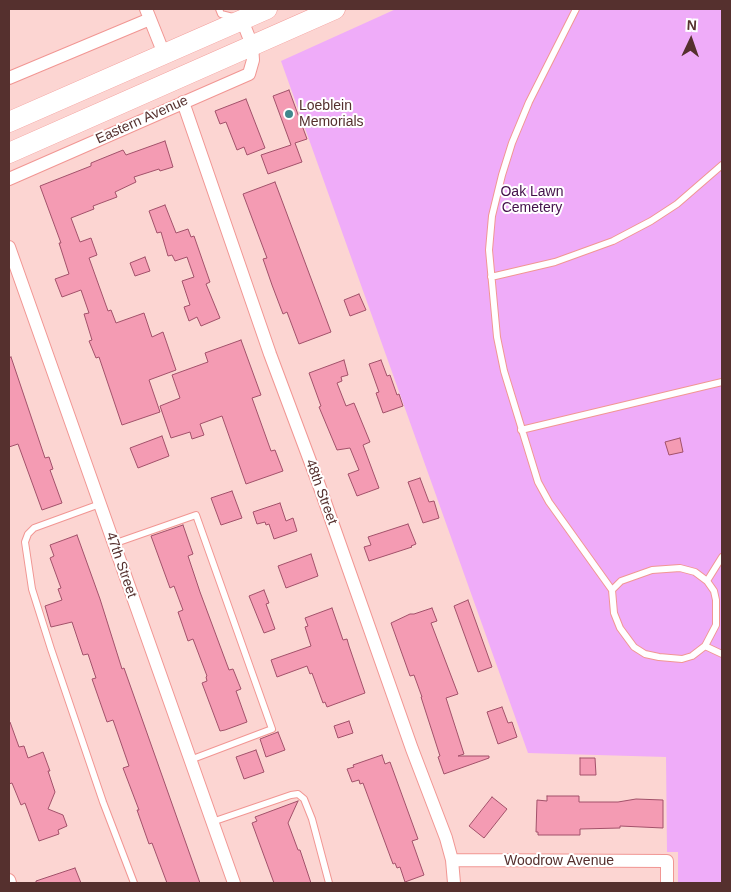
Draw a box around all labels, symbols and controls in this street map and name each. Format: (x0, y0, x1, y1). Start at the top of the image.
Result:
north arrow (666, 15, 716, 65)
text: N (686, 17, 697, 33)
street label: Eastern Avenue (93, 92, 191, 148)
place label: Loeblein Memorials (299, 98, 364, 130)
marker: Loeblein Memorials (283, 108, 295, 120)
park label: Oak Lawn Cemetery (500, 184, 564, 216)
street label: 48th Street (301, 457, 341, 527)
street label: 47th Street (102, 530, 140, 600)
street label: Woodrow Avenue (504, 853, 614, 869)

